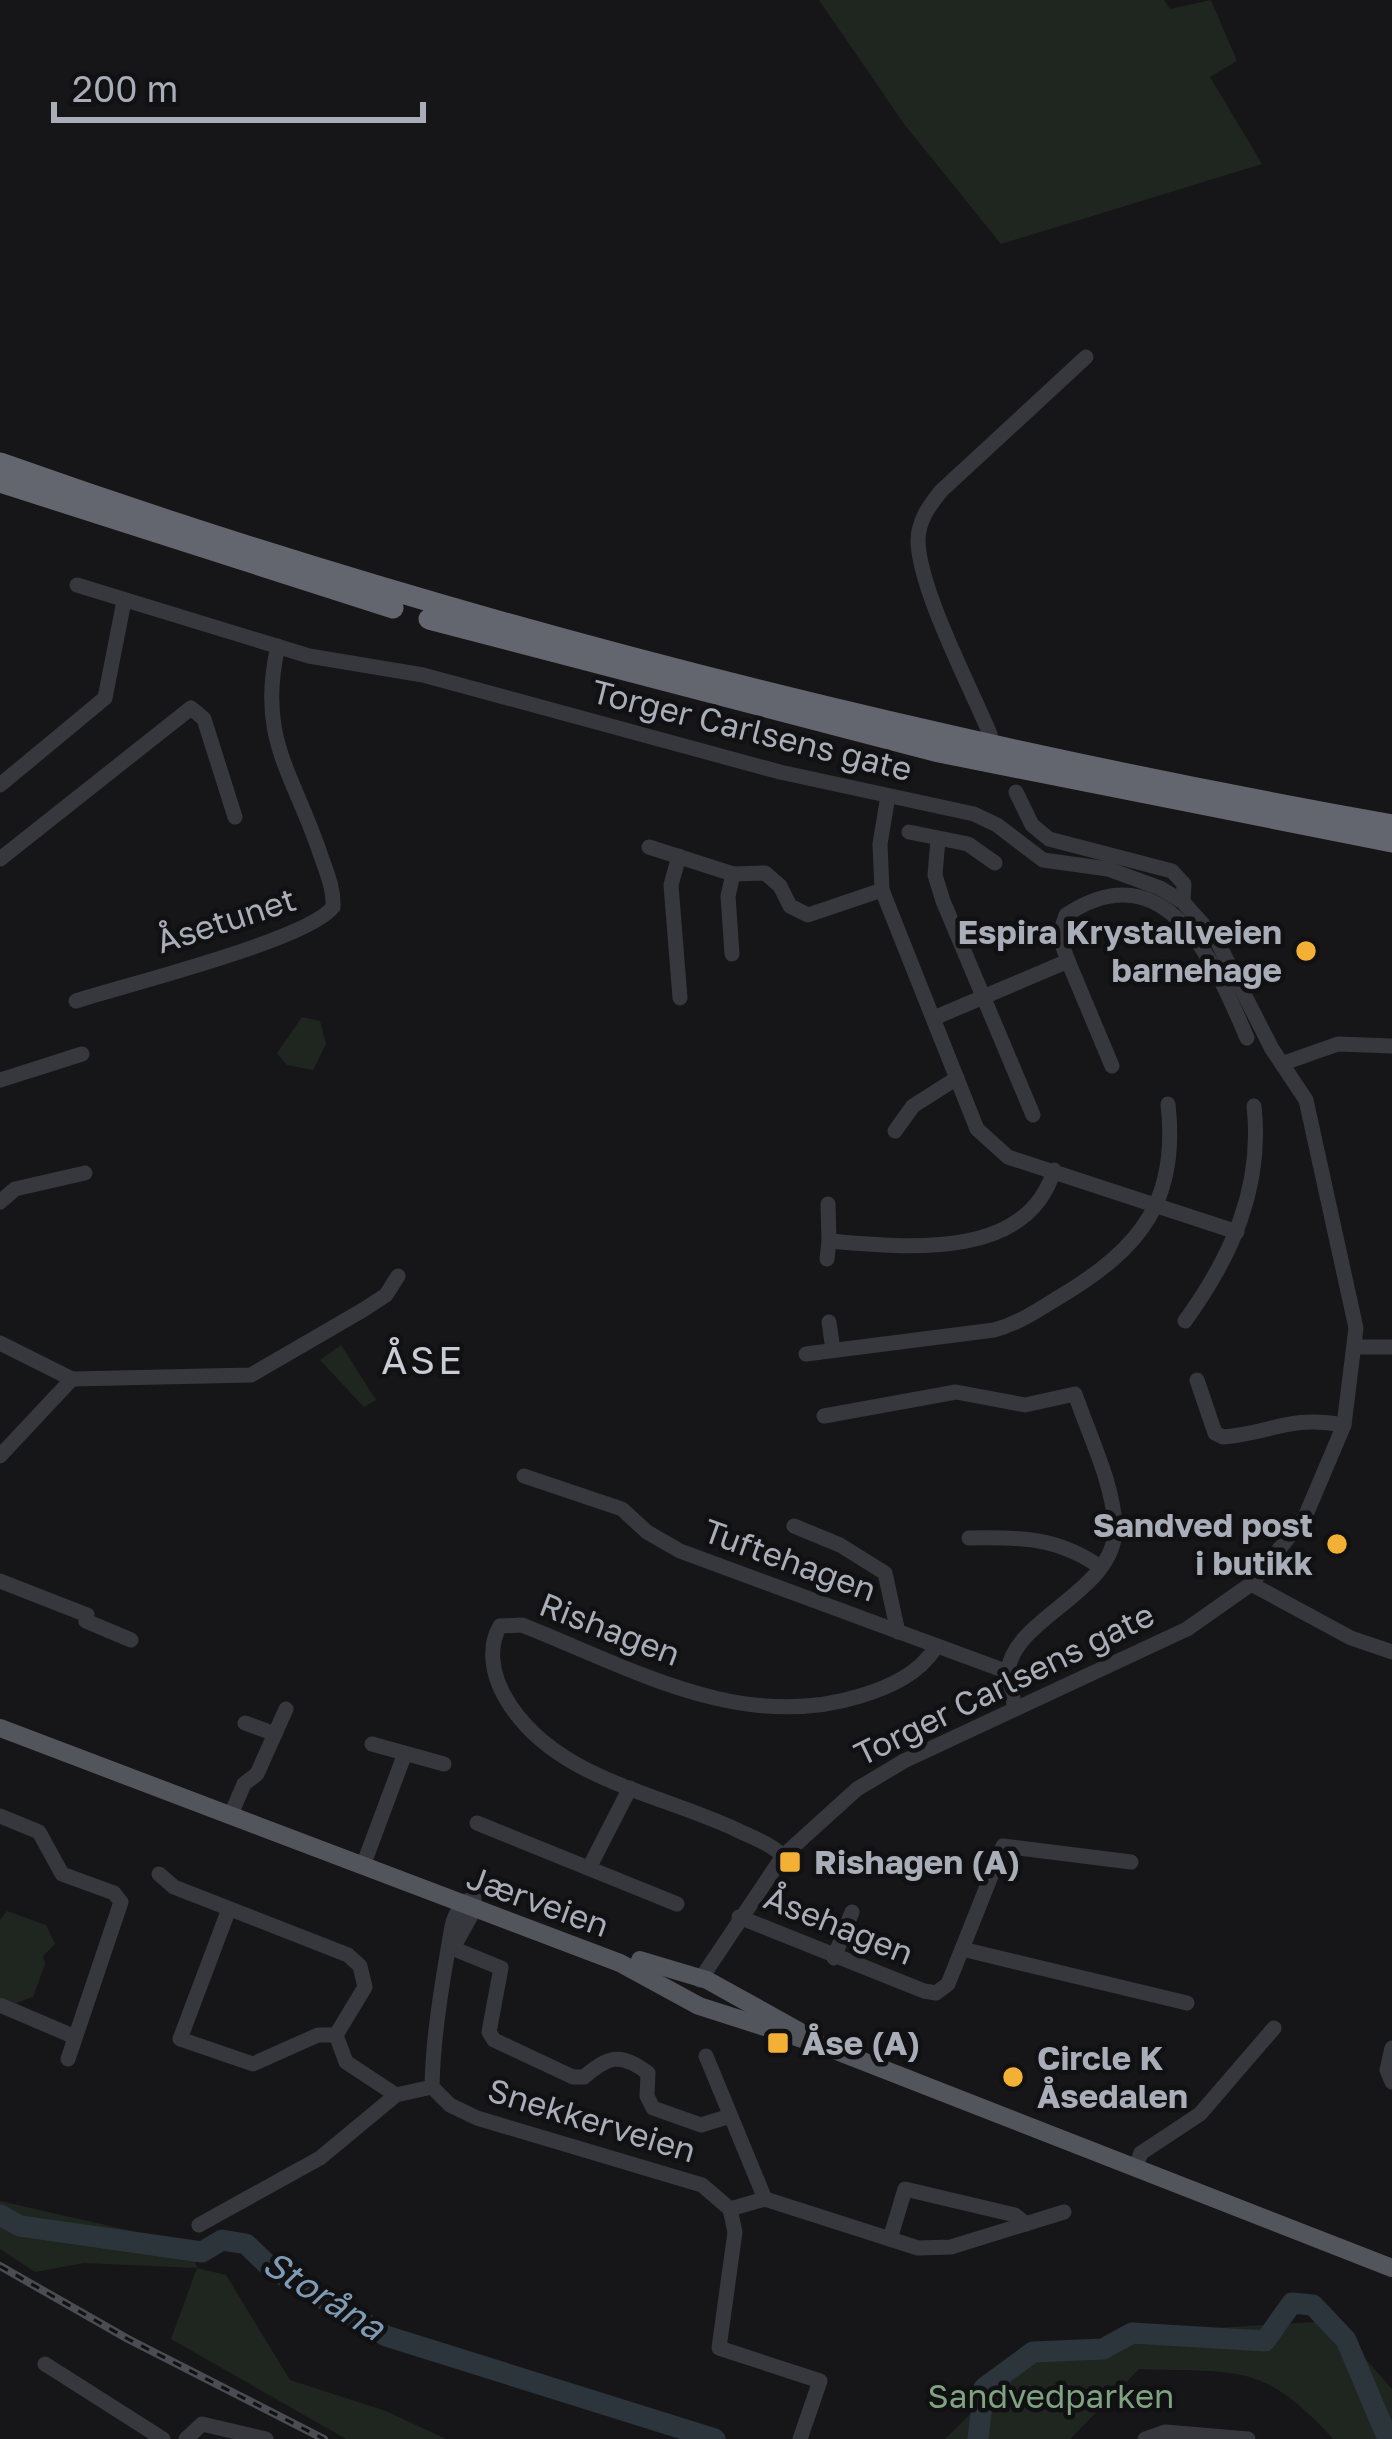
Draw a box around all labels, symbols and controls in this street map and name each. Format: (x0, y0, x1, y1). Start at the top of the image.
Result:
scale bar (54, 48, 423, 122)
text: 200 m (72, 67, 178, 110)
street label: Torger Carlsens gate (588, 671, 916, 788)
street label: Åsetunet (151, 879, 301, 960)
place label: Espira Krystallveien barnehage (958, 912, 1282, 989)
marker: Espira Krystallveien barnehage (1293, 938, 1319, 964)
district label: ÅSE (381, 1336, 465, 1383)
place label: Sandved post i butikk (1093, 1505, 1313, 1582)
street label: Tuftehagen (699, 1510, 882, 1609)
marker: Sandved post i butikk (1324, 1531, 1350, 1557)
street label: Rishagen (534, 1584, 686, 1673)
street label: Torger Carlsens gate (848, 1594, 1160, 1773)
place label: Rishagen (A) (814, 1842, 1020, 1881)
marker: Rishagen (A) (777, 1849, 803, 1875)
street label: Jærveien (462, 1857, 615, 1944)
street label: Åsehagen (759, 1877, 919, 1972)
place label: Åse (A) (802, 2023, 920, 2062)
marker: Åse (A) (765, 2030, 791, 2056)
place label: Circle K Åsedalen (1037, 2038, 1188, 2115)
marker: Circle K Åsedalen (1000, 2064, 1026, 2090)
street label: Snekkerveien (483, 2069, 701, 2170)
water label: Storåna (256, 2241, 394, 2349)
park label: Sandvedparken (928, 2376, 1174, 2415)

